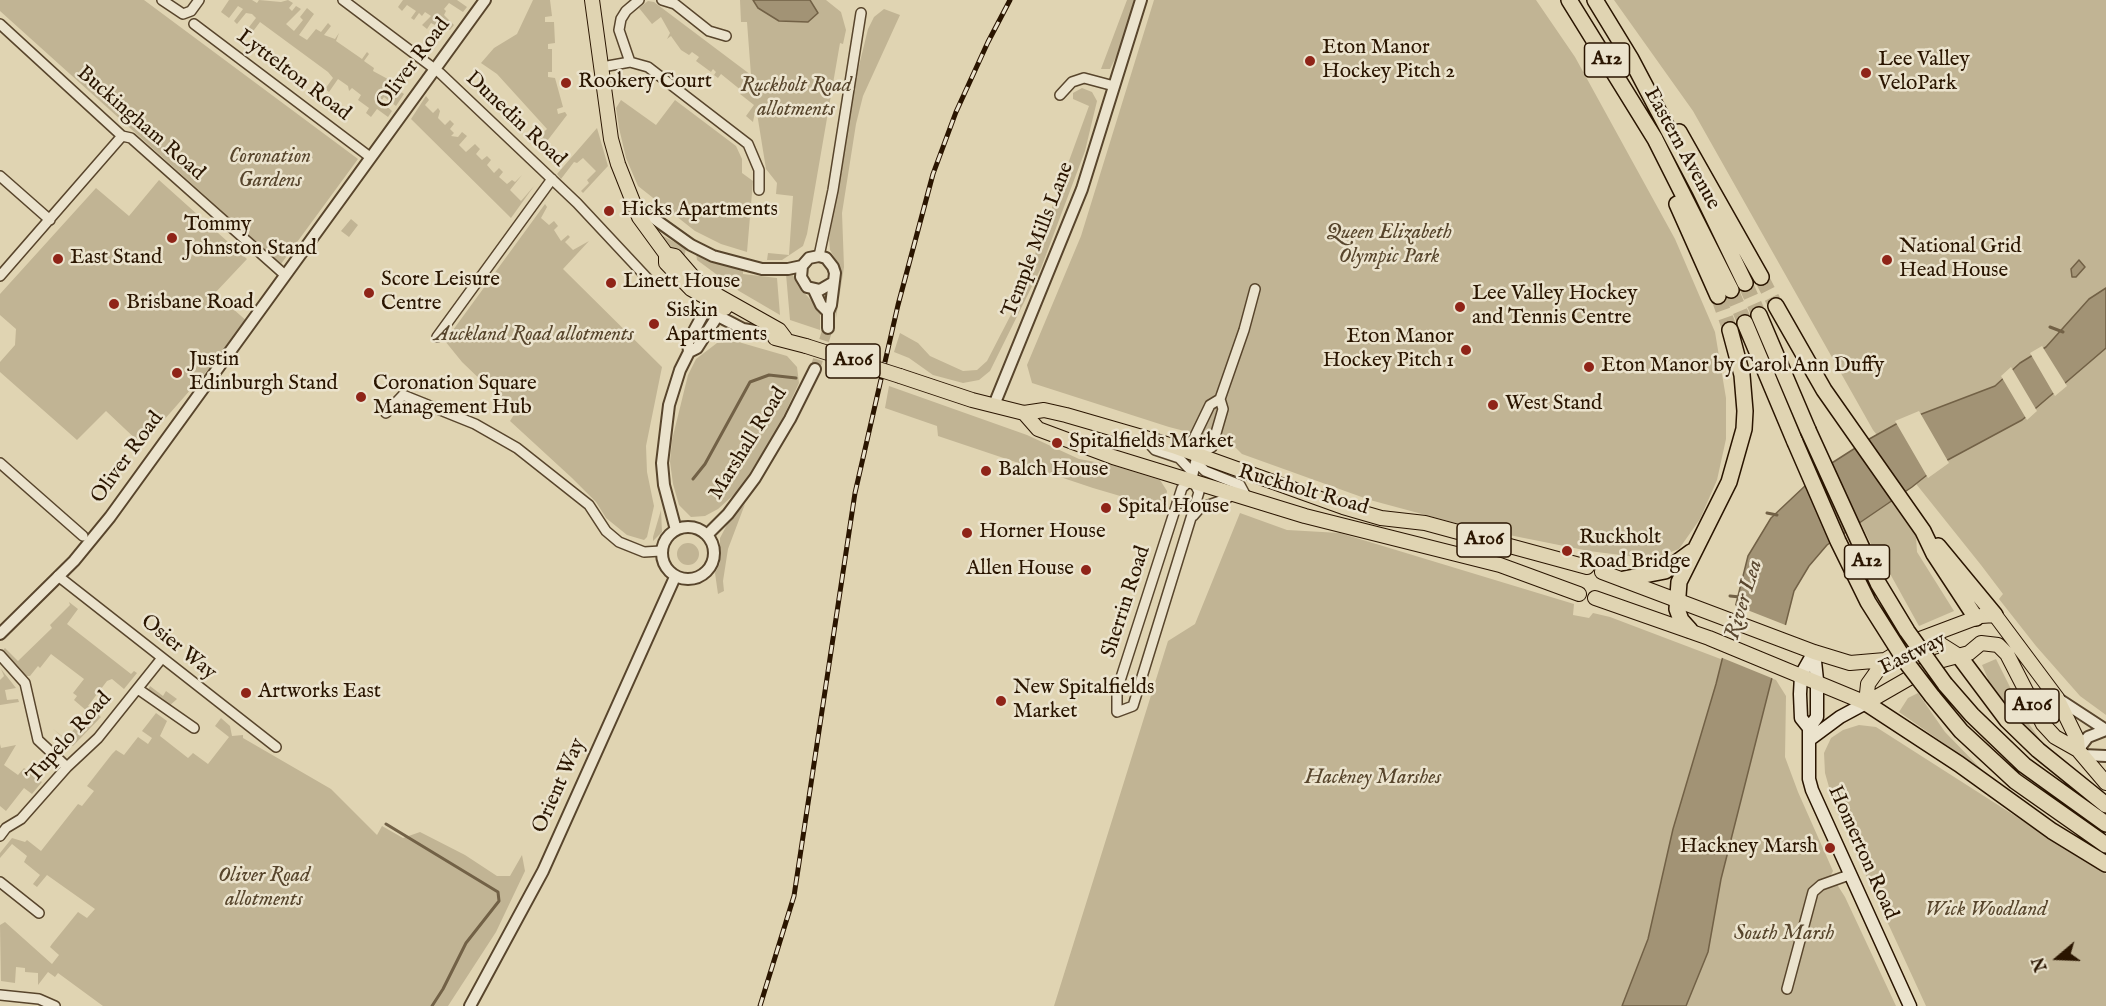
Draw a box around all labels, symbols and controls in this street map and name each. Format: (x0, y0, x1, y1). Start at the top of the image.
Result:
street label: Oliver Road (372, 14, 456, 114)
street label: Lyttelton Road (231, 25, 355, 127)
place label: Eton Manor Hockey Pitch 2 (1322, 36, 1455, 86)
road number: A12 (1584, 43, 1630, 77)
place label: Lee Valley VeloPark (1878, 48, 1970, 98)
marker: Eton Manor Hockey Pitch 2 (1303, 54, 1317, 68)
street label: Buckingham Road (71, 61, 209, 187)
marker: Lee Valley VeloPark (1859, 66, 1873, 80)
street label: Dunedin Road (459, 67, 571, 173)
place label: Rookery Court (578, 70, 712, 96)
park label: Ruckholt Road allotments (740, 74, 852, 124)
marker: Rookery Court (559, 76, 573, 90)
street label: Eastern Avenue (1637, 84, 1725, 214)
park label: Coronation Gardens (229, 145, 311, 195)
street label: Temple Mills Lane (998, 159, 1080, 321)
place label: Hicks Apartments (621, 198, 778, 224)
marker: Hicks Apartments (602, 204, 616, 218)
place label: Tommy Johnston Stand (184, 213, 317, 263)
park label: Queen Elizabeth Olympic Park (1326, 221, 1452, 271)
marker: Tommy Johnston Stand (165, 231, 179, 245)
place label: National Grid Head House (1899, 235, 2021, 285)
place label: East Stand (70, 246, 162, 272)
marker: East Stand (51, 252, 65, 266)
marker: National Grid Head House (1880, 253, 1894, 267)
place label: Score Leisure Centre (381, 268, 500, 318)
place label: Linett House (623, 270, 740, 296)
marker: Linett House (604, 276, 618, 290)
place label: Lee Valley Hockey and Tennis Centre (1472, 282, 1637, 332)
marker: Score Leisure Centre (362, 286, 376, 300)
place label: Brisbane Road (126, 291, 254, 317)
marker: Brisbane Road (107, 297, 121, 311)
place label: Siskin Apartments (666, 299, 767, 349)
marker: Lee Valley Hockey and Tennis Centre (1453, 300, 1467, 314)
marker: Siskin Apartments (647, 317, 661, 331)
park label: Auckland Road allotments (434, 323, 634, 349)
place label: Eton Manor Hockey Pitch 1 (1323, 325, 1454, 375)
marker: Eton Manor Hockey Pitch 1 (1459, 343, 1473, 357)
road number: A106 (826, 344, 880, 378)
place label: Justin Edinburgh Stand (189, 348, 338, 398)
place label: Eton Manor by Carol Ann Duffy (1601, 354, 1884, 380)
marker: Eton Manor by Carol Ann Duffy (1582, 360, 1596, 374)
marker: Justin Edinburgh Stand (170, 366, 184, 380)
place label: Coronation Square Management Hub (373, 372, 537, 422)
street label: Marshall Road (704, 383, 794, 505)
marker: Coronation Square Management Hub (354, 390, 368, 404)
place label: West Stand (1505, 392, 1602, 418)
marker: West Stand (1486, 398, 1500, 412)
street label: Oliver Road (86, 407, 170, 509)
place label: Spitalfields Market (1069, 430, 1234, 456)
marker: Spitalfields Market (1050, 436, 1064, 450)
place label: Balch House (998, 458, 1108, 484)
street label: Ruckholt Road (1235, 460, 1371, 522)
marker: Balch House (979, 464, 993, 478)
place label: Spital House (1118, 495, 1229, 521)
marker: Spital House (1099, 501, 1113, 515)
place label: Horner House (979, 520, 1106, 546)
road number: A106 (1457, 523, 1511, 557)
marker: Horner House (960, 526, 974, 540)
place label: Ruckholt Road Bridge (1579, 526, 1690, 576)
street label: Sherrin Road (1097, 543, 1157, 661)
marker: Ruckholt Road Bridge (1560, 544, 1574, 558)
road number: A12 (1844, 545, 1890, 579)
place label: Allen House (966, 557, 1074, 583)
water label: River Lea (1720, 557, 1770, 643)
marker: Allen House (1079, 563, 1093, 577)
street label: Osier Way (135, 610, 221, 686)
street label: Eastway (1875, 628, 1951, 682)
place label: New Spitalfields Market (1013, 676, 1154, 726)
place label: Artworks East (258, 680, 381, 706)
marker: Artworks East (239, 686, 253, 700)
street label: Tupelo Road (22, 687, 118, 789)
road number: A106 (2005, 689, 2059, 723)
marker: New Spitalfields Market (994, 694, 1008, 708)
street label: Orient Way (528, 735, 592, 837)
park label: Hackney Marshes (1305, 766, 1441, 792)
street label: Homerton Road (1821, 782, 1903, 924)
place label: Hackney Marsh (1680, 835, 1818, 861)
marker: Hackney Marsh (1823, 841, 1837, 855)
park label: Oliver Road allotments (218, 864, 310, 914)
park label: Wick Woodland (1925, 898, 2047, 924)
park label: South Marsh (1734, 922, 1834, 948)
north arrow (2028, 928, 2088, 988)
text: N (2029, 954, 2053, 974)

